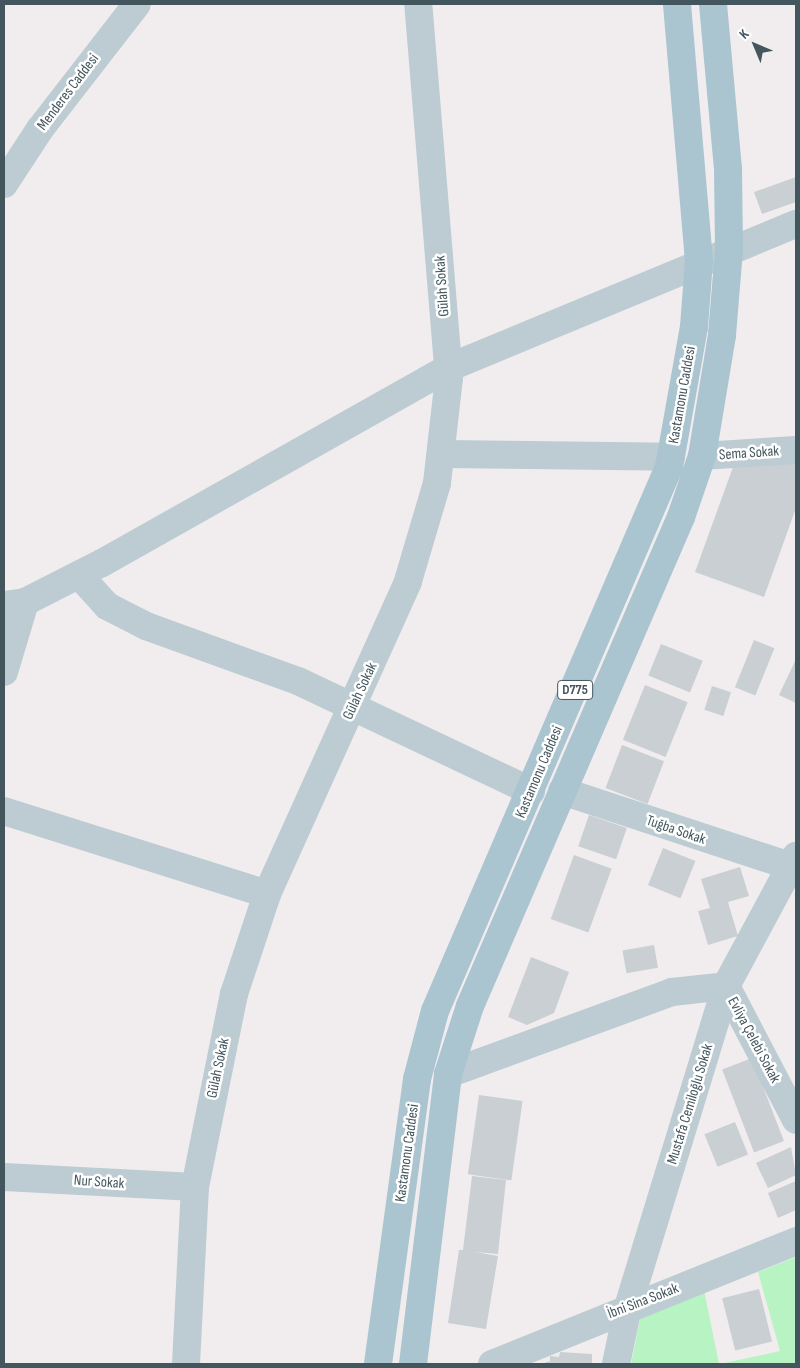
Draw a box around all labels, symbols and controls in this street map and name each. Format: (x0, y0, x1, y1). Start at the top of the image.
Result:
north arrow (730, 20, 780, 70)
text: K (736, 26, 752, 42)
street label: Menderes Caddesi (33, 50, 103, 134)
street label: Gülah Sokak (431, 255, 453, 317)
street label: Kastamonu Caddesi (665, 345, 699, 445)
street label: Sema Sokak (718, 442, 780, 464)
street label: Gülah Sokak (339, 660, 381, 722)
road number: D775 (556, 678, 594, 702)
street label: Kastamonu Caddesi (511, 723, 567, 821)
street label: Tuğba Sokak (644, 811, 708, 849)
street label: Evliya Çelebi Sokak (724, 994, 784, 1086)
street label: Gülah Sokak (203, 1036, 233, 1100)
street label: Mustafa Cemiloğlu Sokak (663, 1042, 717, 1166)
street label: Kastamonu Caddesi (391, 1103, 423, 1203)
street label: Nur Sokak (73, 1171, 125, 1193)
street label: İbni Sina Sokak (605, 1279, 681, 1323)

